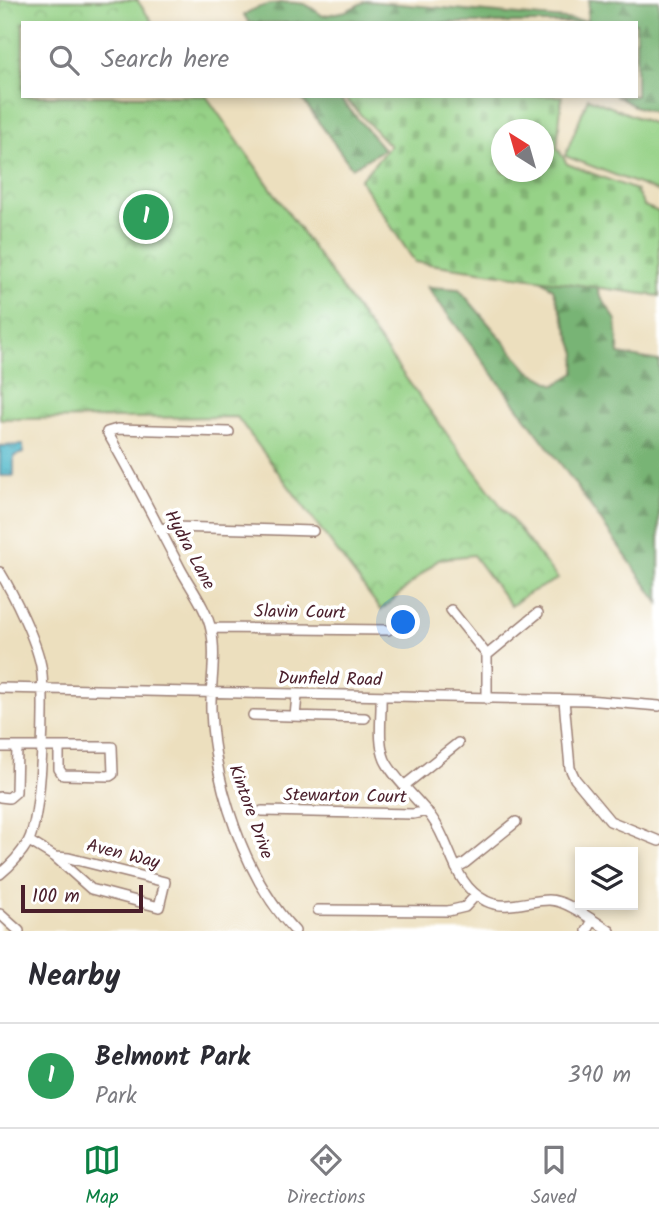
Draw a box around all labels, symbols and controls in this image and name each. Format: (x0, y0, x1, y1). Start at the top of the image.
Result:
search box (21, 21, 638, 98)
text: Search here (101, 39, 229, 81)
icon: search (45, 41, 83, 79)
north arrow (491, 119, 554, 182)
pin: 1 (123, 191, 169, 243)
street label: Hydra Lane (156, 505, 222, 595)
street label: Slavin Court (254, 598, 347, 628)
your location (386, 605, 420, 639)
street label: Dunfield Road (278, 665, 383, 695)
street label: Kintore Drive (220, 761, 280, 863)
street label: Stewarton Court (283, 781, 408, 813)
street label: Aven Way (83, 832, 163, 878)
map controls (575, 847, 638, 910)
button: layers (575, 847, 638, 910)
scale bar (21, 882, 144, 914)
text: 100 m (32, 882, 80, 912)
text: Nearby (28, 953, 120, 1001)
text: Belmont Park (95, 1037, 250, 1079)
text: 1 (48, 1058, 54, 1094)
text: 390 m (568, 1058, 631, 1094)
text: Park (95, 1079, 137, 1115)
tab: Map (83, 1141, 121, 1213)
tab: Directions (287, 1141, 365, 1213)
tab: Saved (531, 1141, 576, 1213)

